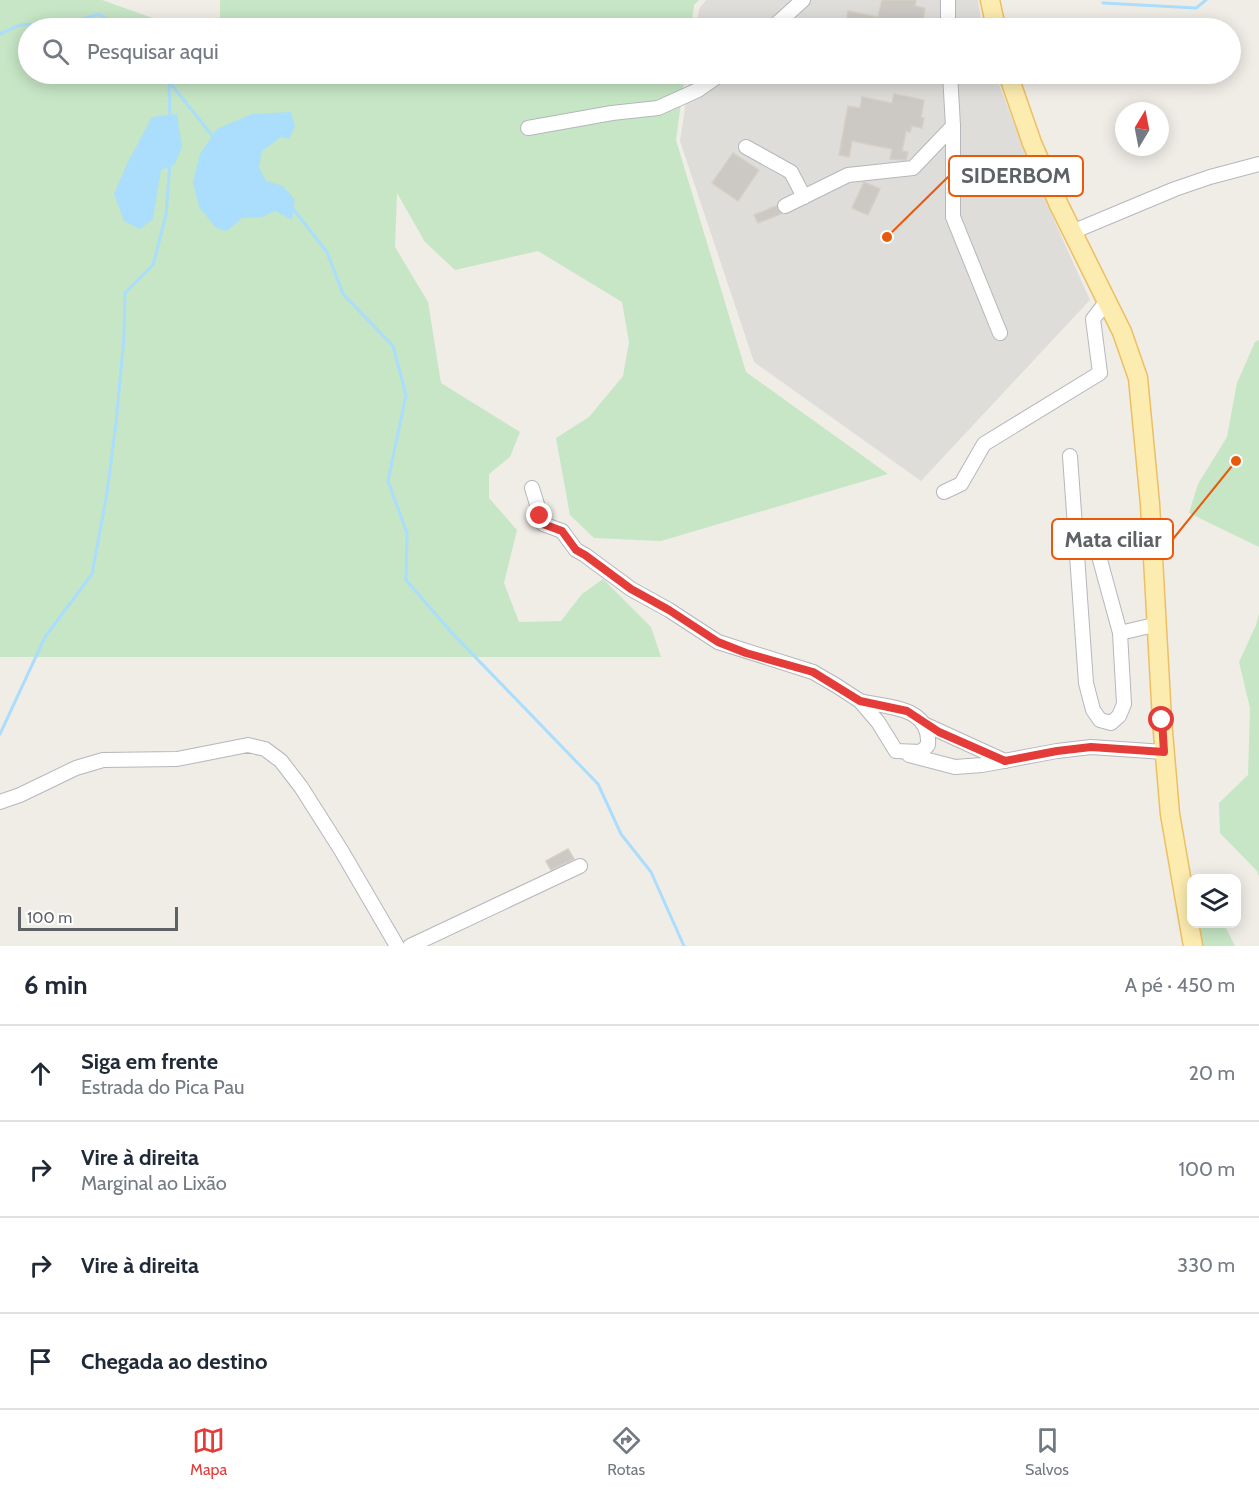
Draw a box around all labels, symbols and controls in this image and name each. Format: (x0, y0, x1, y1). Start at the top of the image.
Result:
search box (18, 18, 1241, 84)
icon: search (39, 35, 72, 68)
text: Pesquisar aqui (87, 38, 219, 65)
north arrow (1115, 102, 1169, 156)
callout: SIDERBOM (949, 156, 1083, 196)
text: SIDERBOM (961, 162, 1071, 189)
route end (526, 502, 552, 528)
callout: Mata ciliar (1052, 519, 1173, 559)
text: Mata ciliar (1064, 526, 1162, 553)
route start (1148, 706, 1174, 732)
map controls (1187, 874, 1241, 928)
button: layers (1187, 874, 1241, 928)
scale bar (18, 904, 178, 932)
text: 100 m (27, 908, 72, 927)
text: 6 min (24, 969, 88, 1001)
text: A pé · 450 m (1125, 973, 1235, 997)
text: Siga em frente (81, 1048, 218, 1075)
icon: ahead (24, 1057, 57, 1090)
text: 20 m (1189, 1061, 1235, 1085)
text: Estrada do Pica Pau (81, 1075, 245, 1099)
text: Vire à direita (81, 1144, 199, 1171)
icon: right (24, 1153, 57, 1186)
text: 100 m (1179, 1157, 1235, 1181)
text: Marginal ao Lixão (81, 1171, 227, 1195)
icon: right (24, 1249, 57, 1282)
text: Vire à direita (81, 1252, 199, 1279)
text: 330 m (1177, 1253, 1235, 1277)
icon: arrive (24, 1345, 57, 1378)
text: Chegada ao destino (81, 1348, 267, 1375)
tab: Mapa (190, 1424, 227, 1479)
tab: Rotas (607, 1424, 645, 1479)
tab: Salvos (1025, 1424, 1069, 1479)

